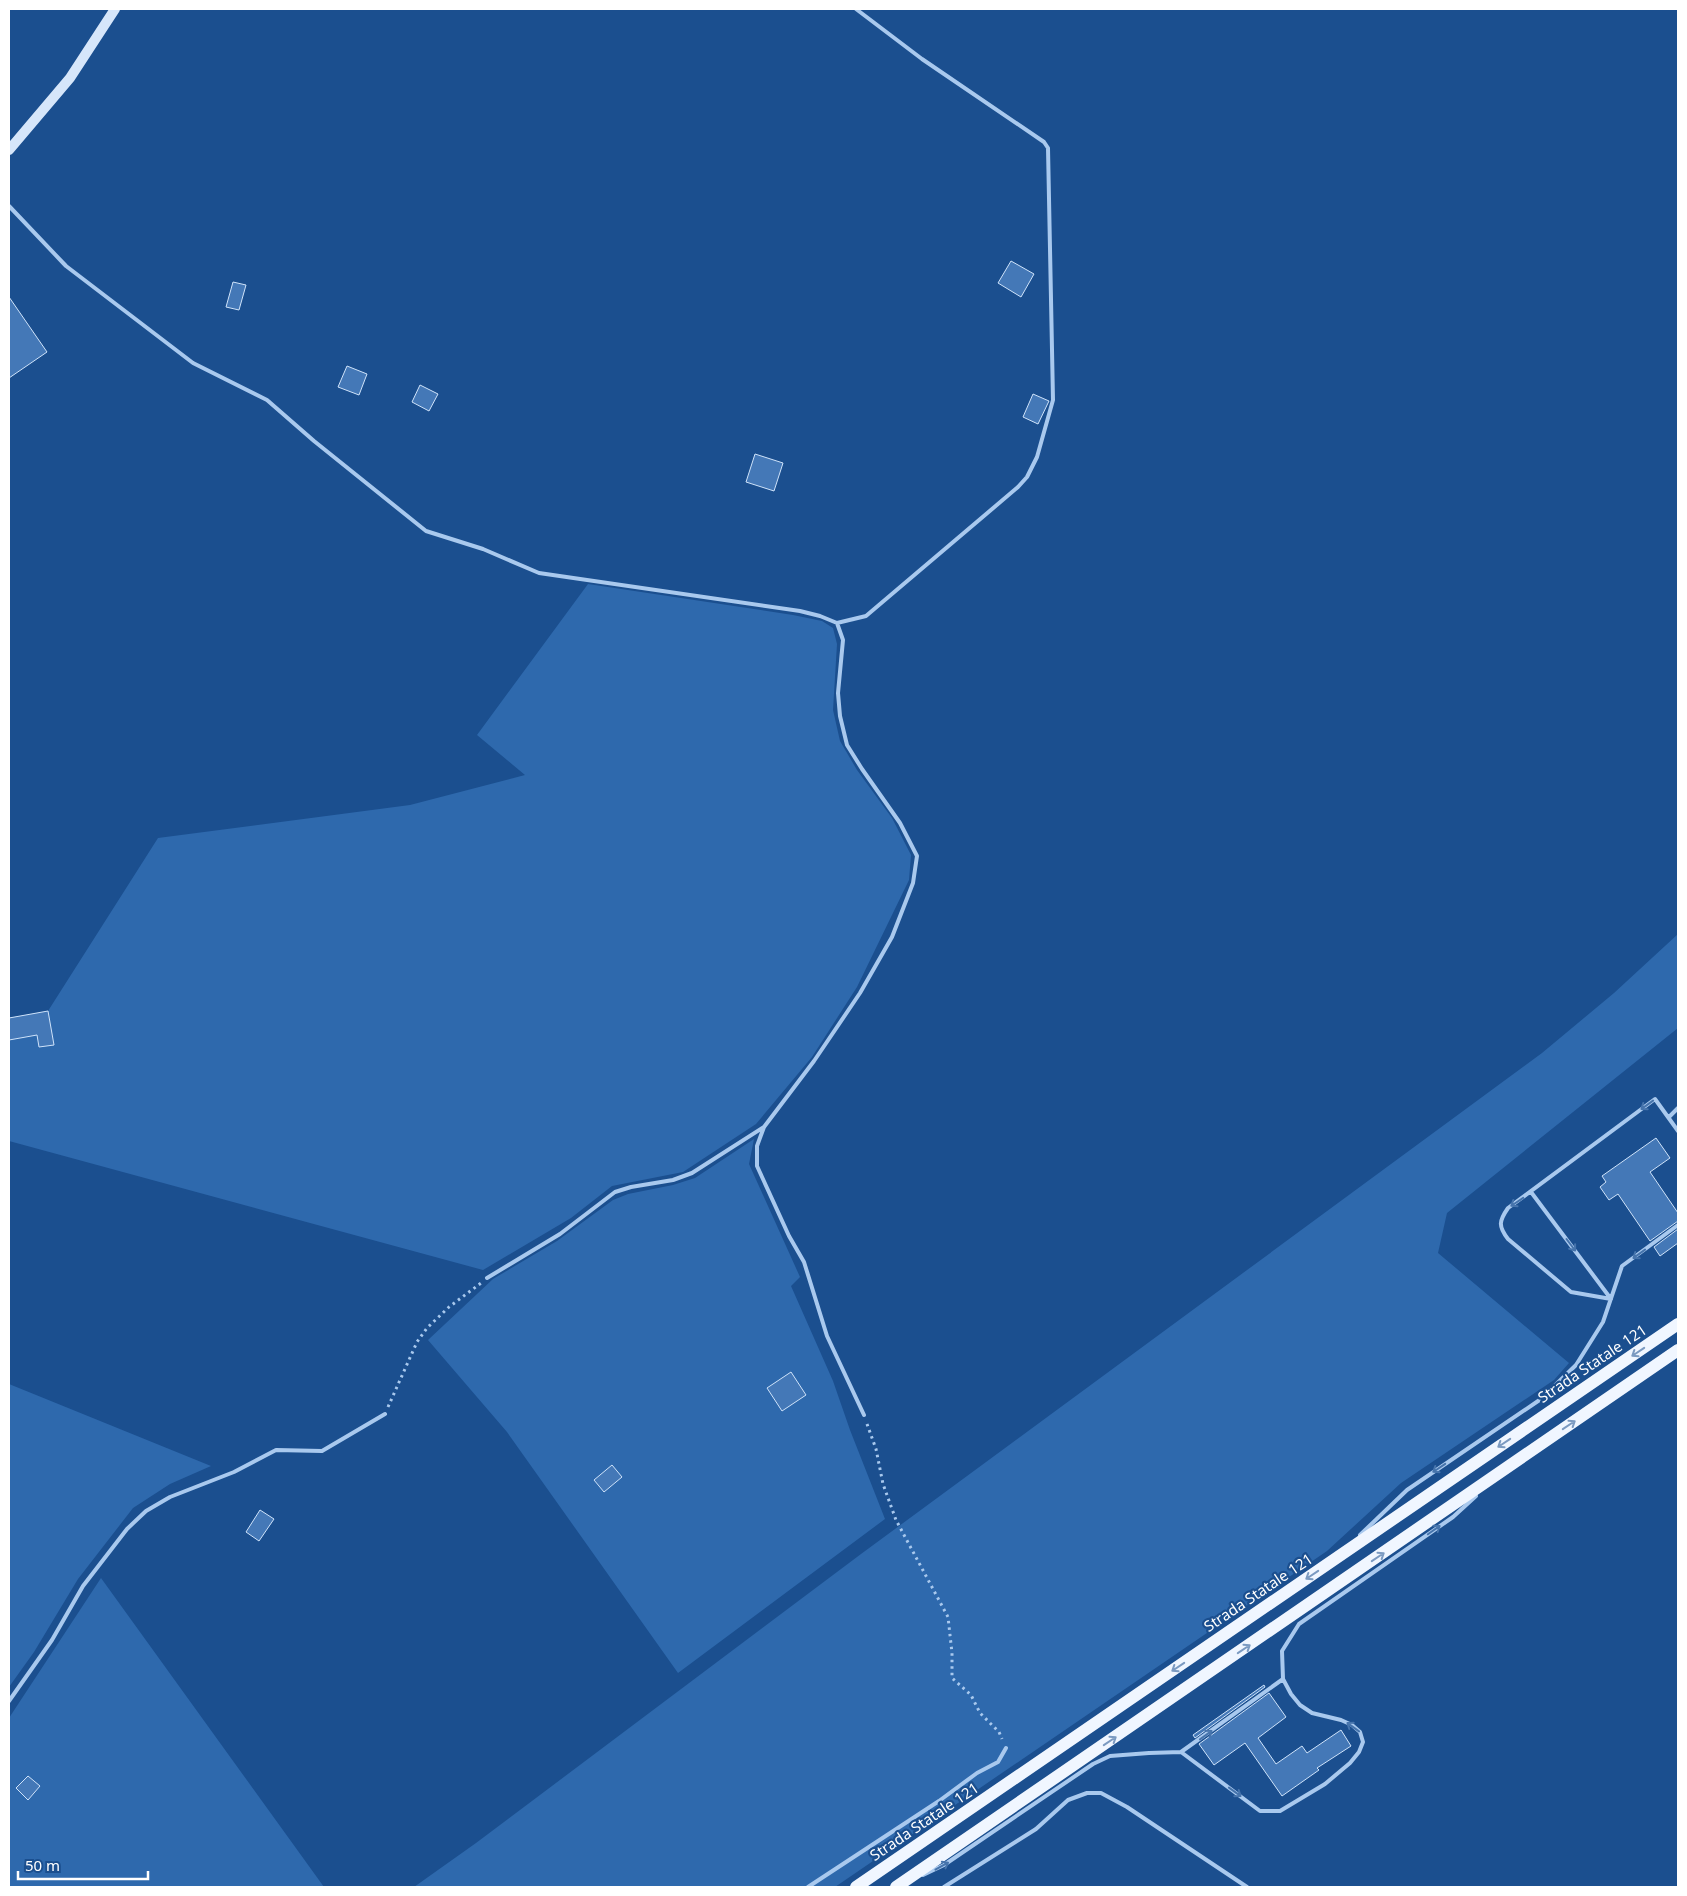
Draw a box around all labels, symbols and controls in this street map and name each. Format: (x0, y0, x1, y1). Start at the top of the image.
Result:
one-way arrow (1640, 1100, 1654, 1110)
one-way arrow (1510, 1197, 1524, 1207)
one-way arrow (1566, 1238, 1576, 1252)
one-way arrow (1632, 1249, 1646, 1259)
street label: Strada Statale 121 (1534, 1319, 1650, 1407)
one-way arrow (1631, 1347, 1645, 1357)
one-way arrow (1562, 1420, 1576, 1430)
one-way arrow (1497, 1438, 1511, 1448)
one-way arrow (1433, 1463, 1447, 1473)
one-way arrow (1427, 1525, 1441, 1535)
street label: Strada Statale 121 (1200, 1548, 1316, 1636)
one-way arrow (1370, 1552, 1384, 1562)
one-way arrow (1305, 1570, 1319, 1580)
one-way arrow (1236, 1644, 1250, 1654)
one-way arrow (1171, 1662, 1185, 1672)
one-way arrow (1346, 1722, 1360, 1732)
one-way arrow (1199, 1730, 1213, 1740)
one-way arrow (1102, 1736, 1116, 1746)
street label: Strada Statale 121 (866, 1777, 982, 1865)
one-way arrow (1228, 1787, 1242, 1797)
scale bar (18, 1848, 148, 1880)
text: 50 m (25, 1855, 60, 1875)
one-way arrow (934, 1860, 949, 1870)

